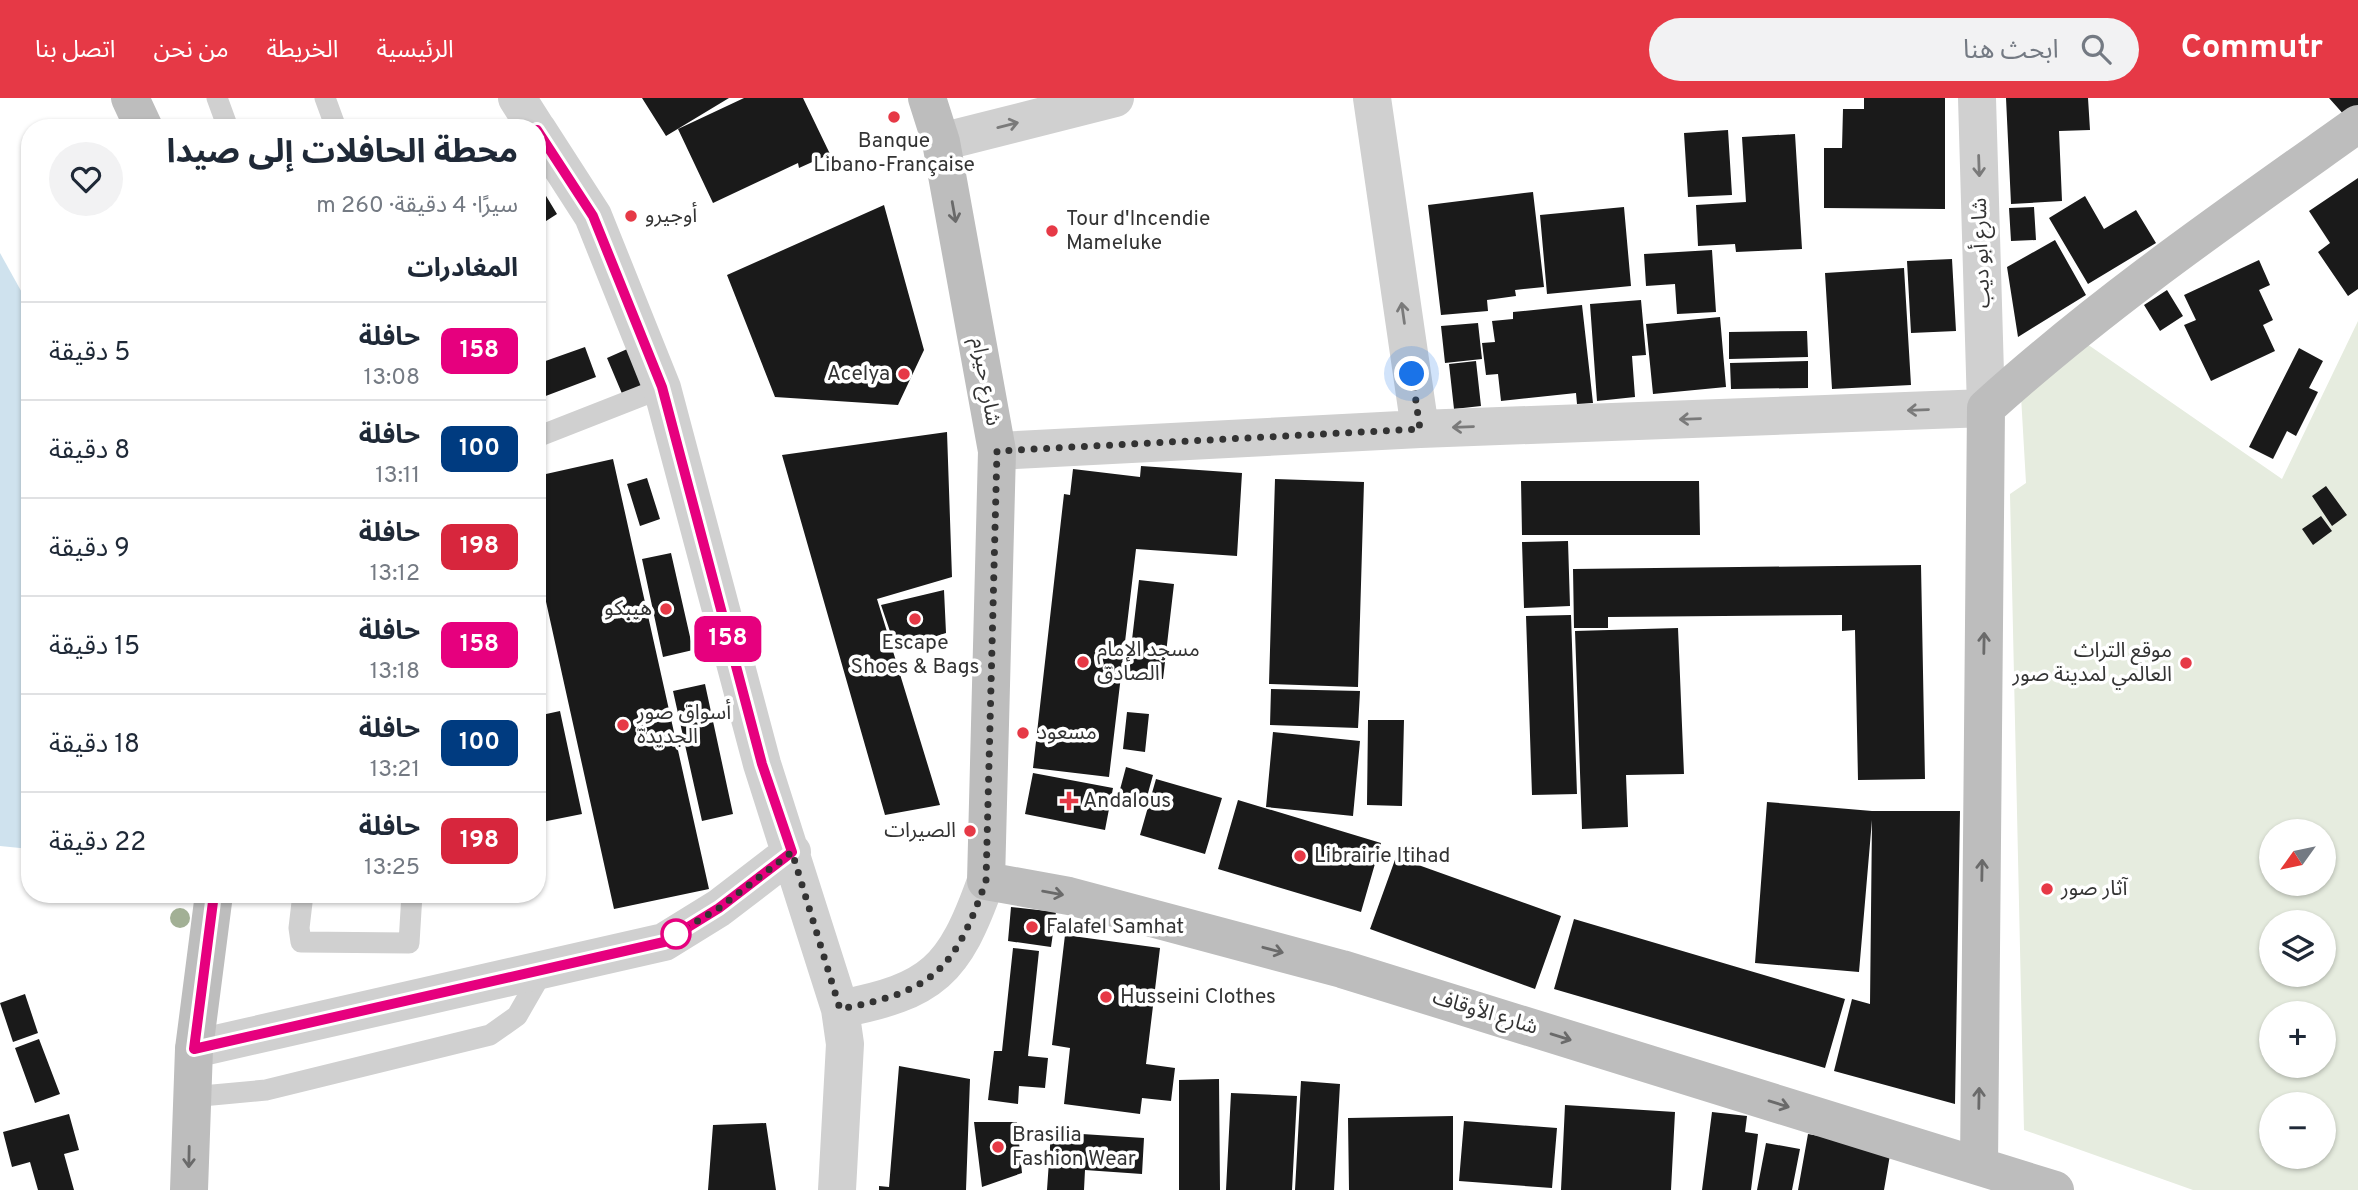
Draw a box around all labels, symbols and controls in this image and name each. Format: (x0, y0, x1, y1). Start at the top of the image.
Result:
search box (1649, 18, 2139, 81)
text: Commutr (2181, 28, 2323, 70)
icon: search (2077, 30, 2115, 68)
text: ابحث هنا (1963, 35, 2059, 68)
text: اتصل بنا (35, 36, 116, 66)
text: من نحن (154, 36, 229, 66)
text: الخريطة (267, 36, 338, 66)
text: الرئيسية (376, 36, 454, 66)
marker: Banque Libano-Française (886, 109, 902, 125)
one-way arrow (996, 118, 1018, 131)
place label: Banque Libano-Française (813, 128, 975, 179)
text: محطة الحافلات إلى صيدا (167, 133, 518, 175)
button: heart (49, 142, 123, 216)
one-way arrow (1973, 154, 1986, 177)
text: سيرًا · 4 دقيقة · 260 m (316, 192, 518, 221)
street label: شارع أبو ديب (1966, 197, 1997, 309)
one-way arrow (948, 200, 961, 223)
place label: أوجيرو (645, 202, 697, 230)
place label: Tour d'Incendie Mameluke (1066, 206, 1210, 257)
marker: أوجيرو (623, 208, 639, 224)
marker: Tour d'Incendie Mameluke (1044, 223, 1060, 239)
text: المغادرات (407, 253, 518, 286)
one-way arrow (1397, 302, 1410, 325)
text: حافلة (359, 322, 420, 355)
text: 158 (460, 336, 499, 366)
street label: شارع حيرام (963, 336, 1006, 428)
text: 5 دقيقة (49, 337, 131, 370)
your location (1394, 356, 1429, 391)
place label: Acelya (827, 361, 890, 388)
text: 13:08 (364, 364, 420, 393)
marker: Acelya (896, 366, 912, 382)
one-way arrow (1906, 404, 1929, 417)
one-way arrow (1679, 412, 1702, 425)
text: حافلة (359, 420, 420, 453)
one-way arrow (1452, 421, 1475, 434)
text: 100 (459, 434, 500, 464)
text: 8 دقيقة (49, 435, 130, 468)
text: 13:11 (375, 462, 420, 491)
text: حافلة (359, 518, 420, 551)
text: 198 (460, 532, 499, 562)
text: 9 دقيقة (49, 533, 130, 566)
text: 13:12 (370, 560, 420, 589)
place label: هيبكو (604, 596, 652, 623)
marker: هيبكو (658, 601, 674, 617)
marker: Escape Shoes & Bags (907, 611, 923, 627)
text: حافلة (359, 616, 420, 649)
line badge: 158 (688, 616, 768, 662)
text: 158 (708, 624, 748, 654)
text: 158 (460, 630, 499, 660)
place label: Escape Shoes & Bags (851, 630, 979, 681)
text: 15 دقيقة (49, 631, 140, 664)
one-way arrow (1977, 632, 1991, 655)
place label: مسجد الإمام الصادق (1097, 637, 1200, 688)
place label: موقع التراث العالمي لمدينة صور (2012, 638, 2172, 689)
marker: مسجد الإمام الصادق (1075, 654, 1091, 670)
marker: موقع التراث العالمي لمدينة صور (2178, 655, 2194, 671)
text: 13:18 (370, 658, 420, 687)
place label: أسواق صور الجديدة (636, 699, 731, 751)
text: حافلة (359, 714, 420, 747)
marker: أسواق صور الجديدة (615, 717, 631, 733)
place label: مسعود (1037, 720, 1097, 747)
marker: مسعود (1015, 725, 1031, 741)
text: 100 (459, 728, 500, 758)
text: 18 دقيقة (49, 729, 140, 762)
text: 13:21 (370, 756, 420, 785)
place label: Andalous (1083, 788, 1171, 815)
marker: Andalous (1061, 793, 1077, 809)
text: حافلة (359, 812, 420, 845)
place label: الصيرات (884, 818, 956, 845)
north arrow (2259, 819, 2336, 896)
map controls (2259, 819, 2336, 1169)
marker: الصيرات (962, 823, 978, 839)
text: 198 (460, 826, 499, 856)
text: 22 دقيقة (49, 827, 146, 860)
place label: Librairie Itihad (1314, 843, 1450, 870)
marker: Librairie Itihad (1292, 848, 1308, 864)
text: 13:25 (364, 854, 420, 883)
one-way arrow (1975, 859, 1988, 882)
place label: آثار صور (2060, 876, 2128, 903)
marker: آثار صور (2039, 881, 2055, 897)
one-way arrow (1041, 887, 1064, 900)
button: layers (2259, 910, 2336, 987)
place label: Falafel Samhat (1046, 914, 1184, 941)
unlabelled marker (661, 919, 691, 949)
marker: Falafel Samhat (1024, 919, 1040, 935)
one-way arrow (1262, 945, 1284, 958)
place label: Husseini Clothes (1120, 984, 1276, 1011)
street label: شارع الأوقاف (1429, 984, 1541, 1042)
marker: Husseini Clothes (1098, 989, 1114, 1005)
button: + (2259, 1001, 2336, 1078)
one-way arrow (1550, 1031, 1572, 1044)
one-way arrow (1973, 1087, 1986, 1110)
button: − (2259, 1092, 2336, 1169)
one-way arrow (1767, 1099, 1789, 1111)
place label: Brasilia Fashion Wear (1012, 1122, 1136, 1173)
marker: Brasilia Fashion Wear (990, 1139, 1006, 1155)
one-way arrow (182, 1145, 196, 1168)

